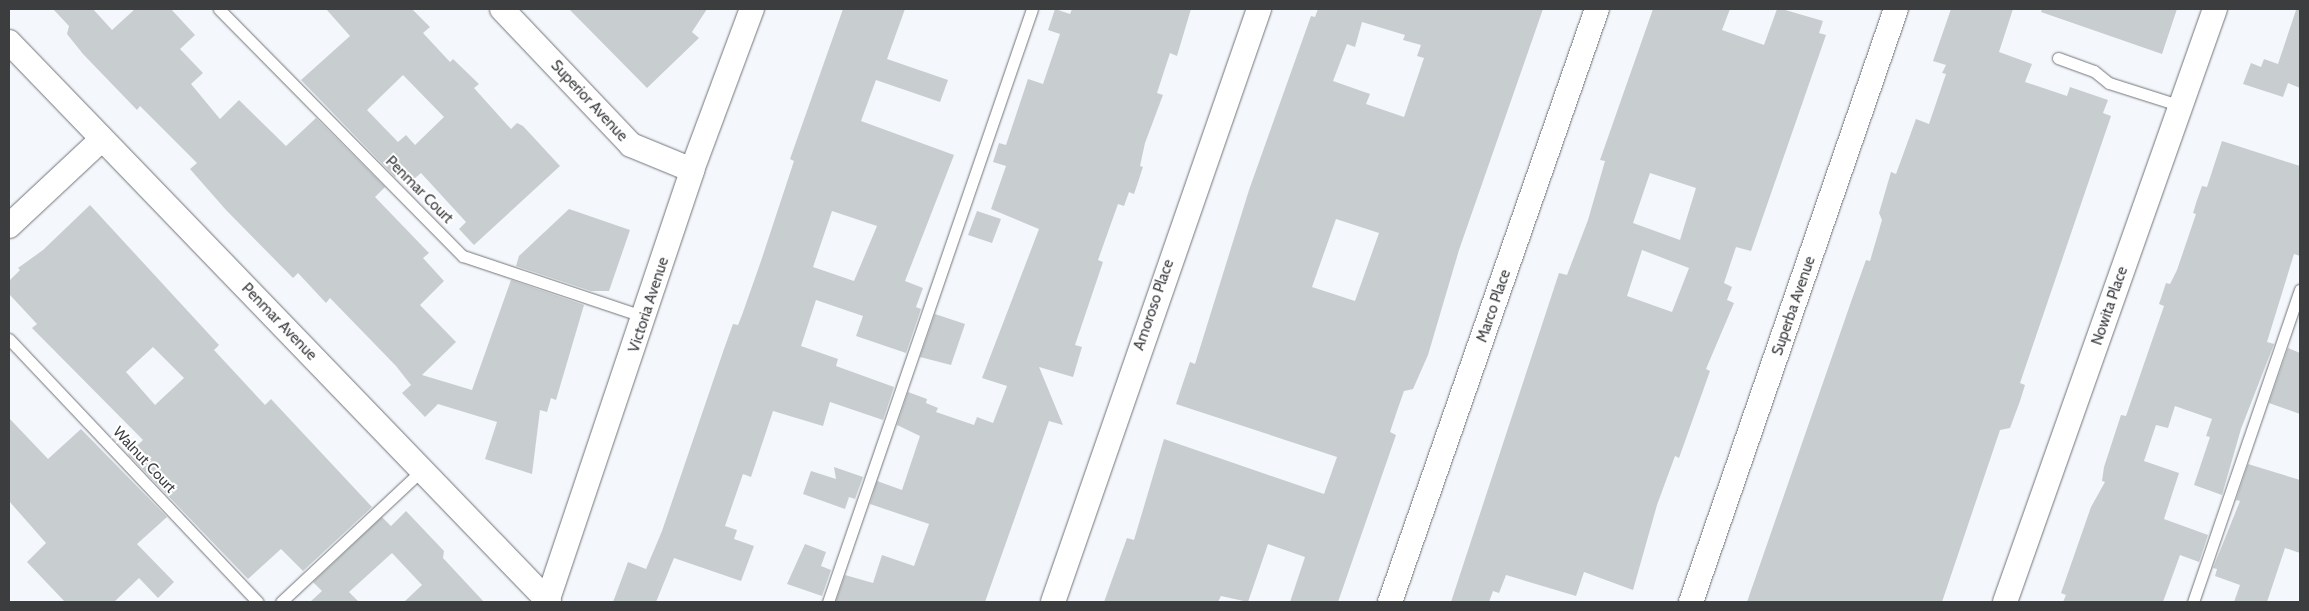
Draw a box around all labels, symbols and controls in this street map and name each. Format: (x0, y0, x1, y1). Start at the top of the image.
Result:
street label: Superior Avenue (547, 57, 631, 145)
street label: Penmar Court (382, 153, 456, 227)
street label: Superba Avenue (1769, 254, 1819, 358)
street label: Victoria Avenue (625, 255, 673, 355)
street label: Amoroso Place (1130, 257, 1178, 353)
street label: Nowita Place (2088, 264, 2132, 348)
street label: Marco Place (1473, 267, 1515, 345)
street label: Penmar Avenue (238, 280, 320, 364)
street label: Walnut Court (109, 423, 179, 497)

